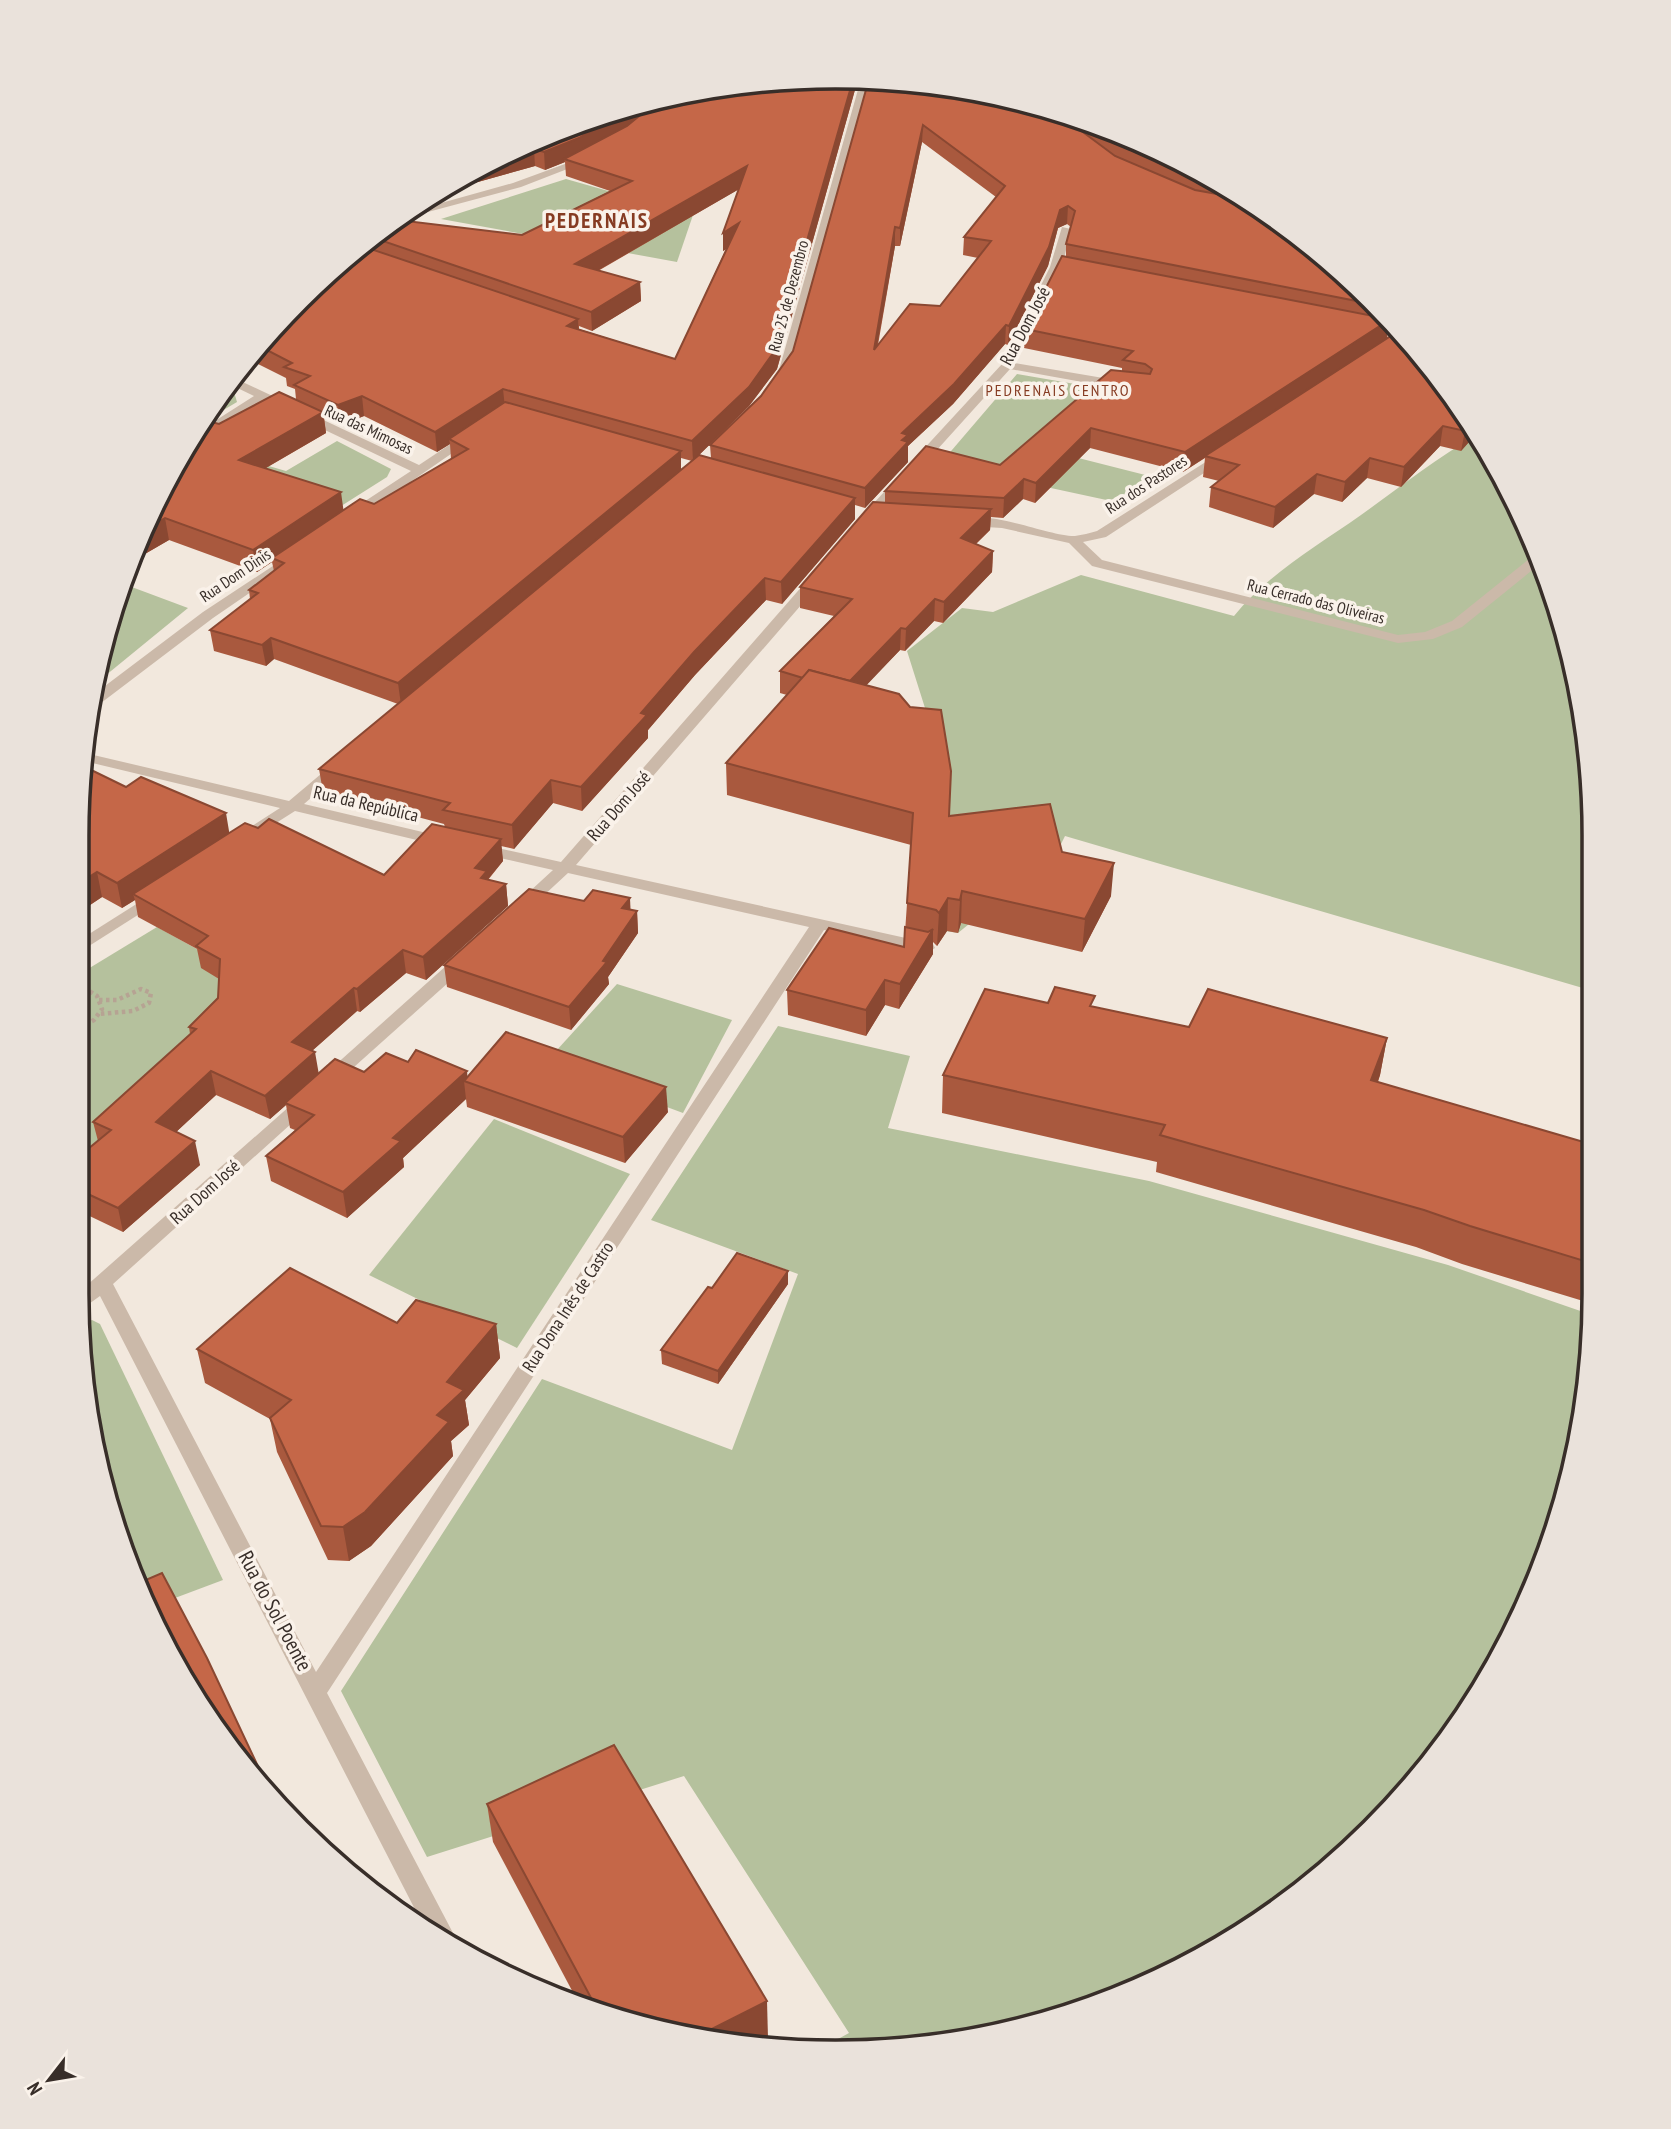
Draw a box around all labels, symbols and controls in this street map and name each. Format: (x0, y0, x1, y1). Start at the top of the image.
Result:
district label: PEDERNAIS (545, 207, 649, 234)
street label: Rua 25 de Dezembro (763, 238, 813, 354)
street label: Rua Dom José (994, 282, 1055, 369)
district label: PEDRENAIS CENTRO (985, 380, 1131, 400)
street label: Rua das Mimosas (322, 400, 416, 458)
street label: Rua dos Pastores (1101, 450, 1191, 518)
street label: Rua Dom Dinis (196, 544, 274, 606)
street label: Rua Cerrado das Oliveiras (1245, 574, 1387, 628)
street label: Rua Dom José (582, 766, 655, 846)
street label: Rua da República (311, 780, 421, 827)
street label: Rua Dom José (165, 1154, 244, 1229)
street label: Rua Dona Inês de Castro (517, 1237, 618, 1376)
street label: Rua do Sol Poente (232, 1546, 318, 1675)
north arrow (14, 2045, 84, 2115)
text: N (21, 2078, 47, 2099)

